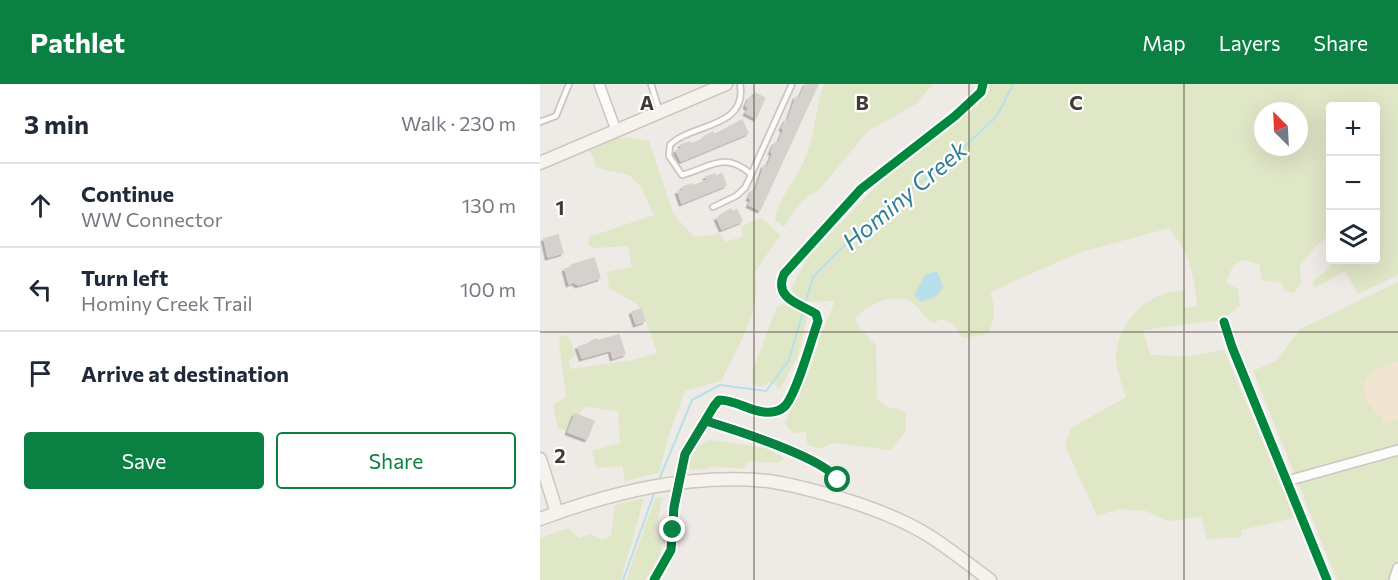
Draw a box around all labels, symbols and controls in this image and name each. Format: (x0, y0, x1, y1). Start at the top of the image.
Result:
text: Pathlet (30, 25, 125, 59)
text: Map (1142, 30, 1186, 55)
text: Layers (1219, 30, 1281, 55)
text: Share (1314, 30, 1368, 55)
text: A (640, 90, 654, 114)
text: B (855, 90, 869, 114)
text: C (1069, 90, 1083, 114)
north arrow (1254, 102, 1308, 156)
map controls (1326, 102, 1380, 264)
button: + (1326, 102, 1380, 156)
text: 3 min (24, 108, 89, 139)
text: Walk · 230 m (401, 111, 516, 135)
water label: Hominy Creek (836, 134, 973, 255)
button: − (1326, 156, 1380, 210)
text: Continue (81, 180, 174, 207)
icon: ahead (24, 189, 57, 222)
text: 130 m (462, 193, 516, 217)
text: 1 (555, 195, 565, 219)
text: WW Connector (81, 207, 223, 231)
button: layers (1326, 210, 1380, 264)
text: Turn left (81, 264, 168, 291)
icon: left (24, 273, 57, 306)
text: 100 m (460, 277, 516, 301)
text: Hominy Creek Trail (81, 291, 253, 315)
icon: arrive (24, 357, 57, 390)
text: Arrive at destination (81, 360, 289, 387)
button: Save (24, 432, 264, 489)
button: Share (276, 432, 516, 489)
text: 2 (554, 443, 566, 467)
route start (824, 466, 850, 492)
route end (659, 516, 685, 542)

